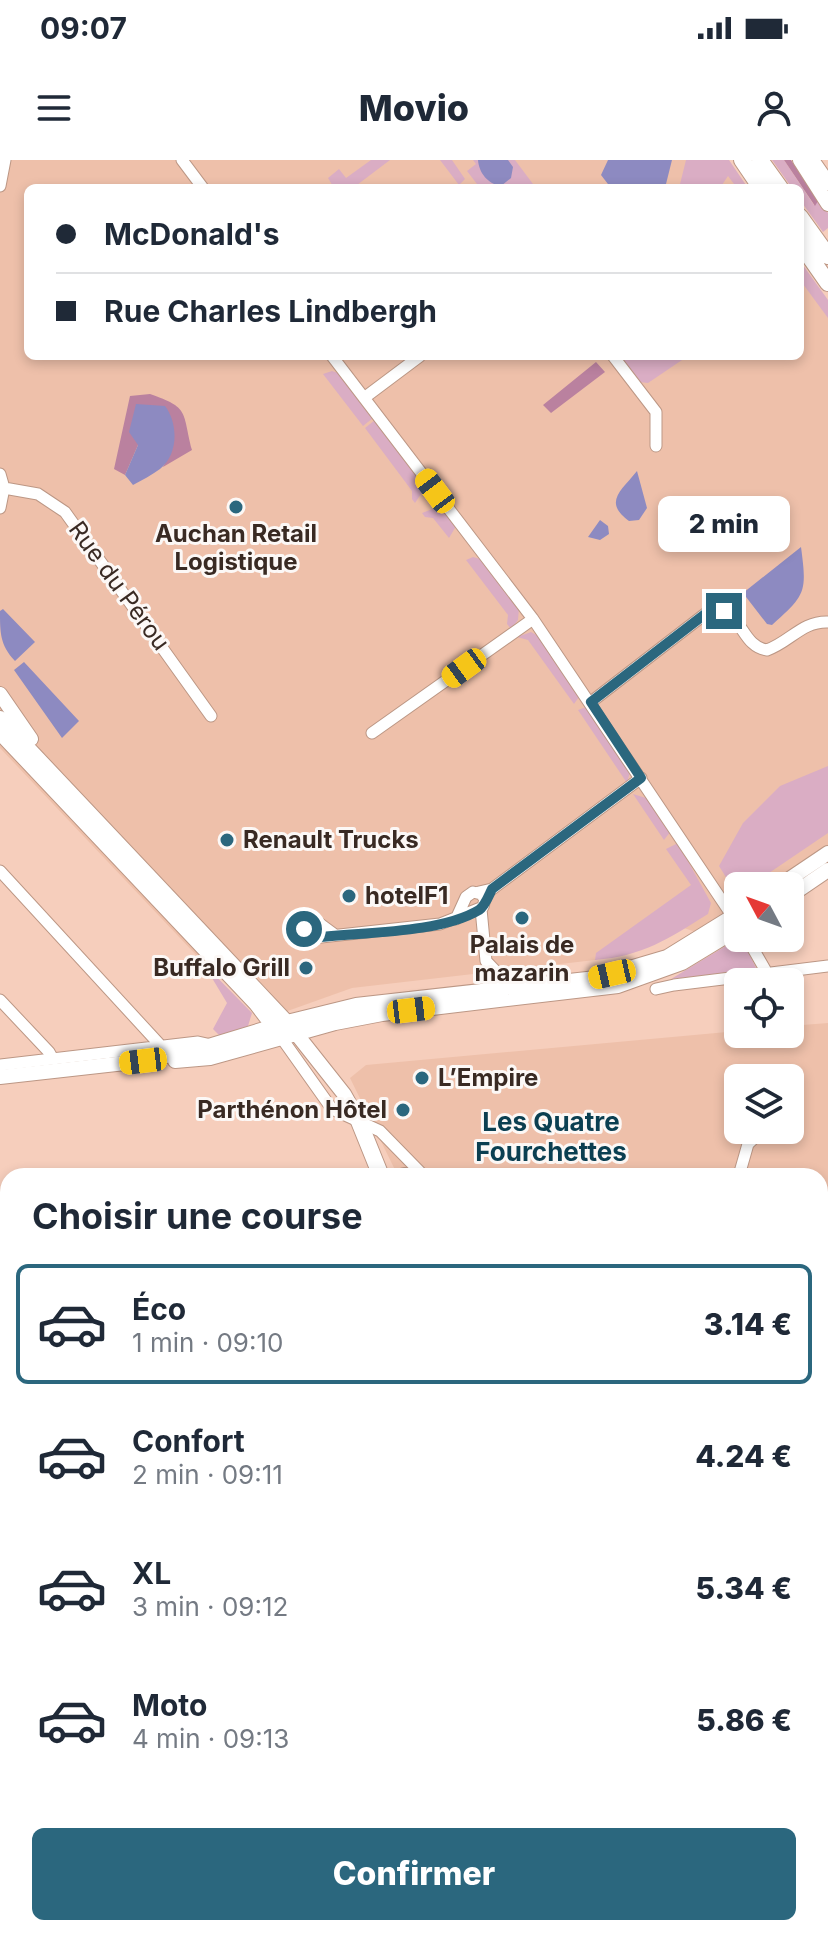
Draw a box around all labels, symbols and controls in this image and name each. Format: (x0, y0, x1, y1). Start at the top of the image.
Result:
text: 09:07 (40, 10, 127, 46)
icon: menu (32, 86, 76, 130)
text: Movio (359, 86, 469, 130)
icon: person (752, 86, 796, 130)
text: McDonald's (104, 216, 280, 252)
text: Rue Charles Lindbergh (104, 293, 437, 329)
car (411, 465, 459, 517)
callout: 2 min (658, 495, 790, 551)
marker: Auchan Retail Logistique (227, 498, 245, 516)
text: 2 min (689, 508, 759, 539)
street label: Rue du Pérou (63, 516, 176, 656)
place label: Auchan Retail Logistique (155, 519, 317, 576)
route end (706, 593, 742, 629)
car (438, 644, 490, 692)
place label: Renault Trucks (243, 825, 419, 854)
marker: Renault Trucks (218, 831, 236, 849)
north arrow (724, 872, 804, 952)
map controls (724, 872, 804, 1144)
place label: hotelF1 (365, 881, 448, 910)
marker: hotelF1 (340, 887, 358, 905)
marker: Palais de mazarin (513, 909, 531, 927)
route start (286, 911, 322, 947)
place label: Palais de mazarin (470, 930, 574, 987)
place label: Buffalo Grill (153, 953, 290, 982)
car (586, 957, 638, 991)
marker: Buffalo Grill (297, 959, 315, 977)
button: locate (724, 968, 804, 1048)
car (386, 995, 436, 1025)
car (118, 1046, 168, 1076)
place label: L’Empire (438, 1063, 538, 1092)
button: layers (724, 1064, 804, 1144)
marker: L’Empire (413, 1069, 431, 1087)
place label: Parthénon Hôtel (197, 1095, 387, 1124)
marker: Parthénon Hôtel (394, 1101, 412, 1119)
district label: Les Quatre Fourchettes (475, 1106, 627, 1167)
text: Choisir une course (32, 1194, 363, 1238)
icon: car (36, 1288, 108, 1360)
text: Éco (132, 1291, 186, 1327)
text: 3.14 € (704, 1306, 792, 1342)
text: 1 min · 09:10 (132, 1327, 283, 1358)
icon: car (36, 1420, 108, 1492)
text: Confort (132, 1423, 245, 1459)
text: 4.24 € (695, 1438, 792, 1474)
text: 2 min · 09:11 (132, 1459, 283, 1490)
icon: car (36, 1552, 108, 1624)
text: XL (132, 1555, 171, 1591)
text: 5.34 € (695, 1570, 792, 1606)
text: 3 min · 09:12 (132, 1591, 288, 1622)
icon: car (36, 1684, 108, 1756)
text: Moto (132, 1687, 207, 1723)
text: 5.86 € (696, 1702, 792, 1738)
text: 4 min · 09:13 (132, 1723, 289, 1754)
button: Confirmer (32, 1828, 796, 1920)

